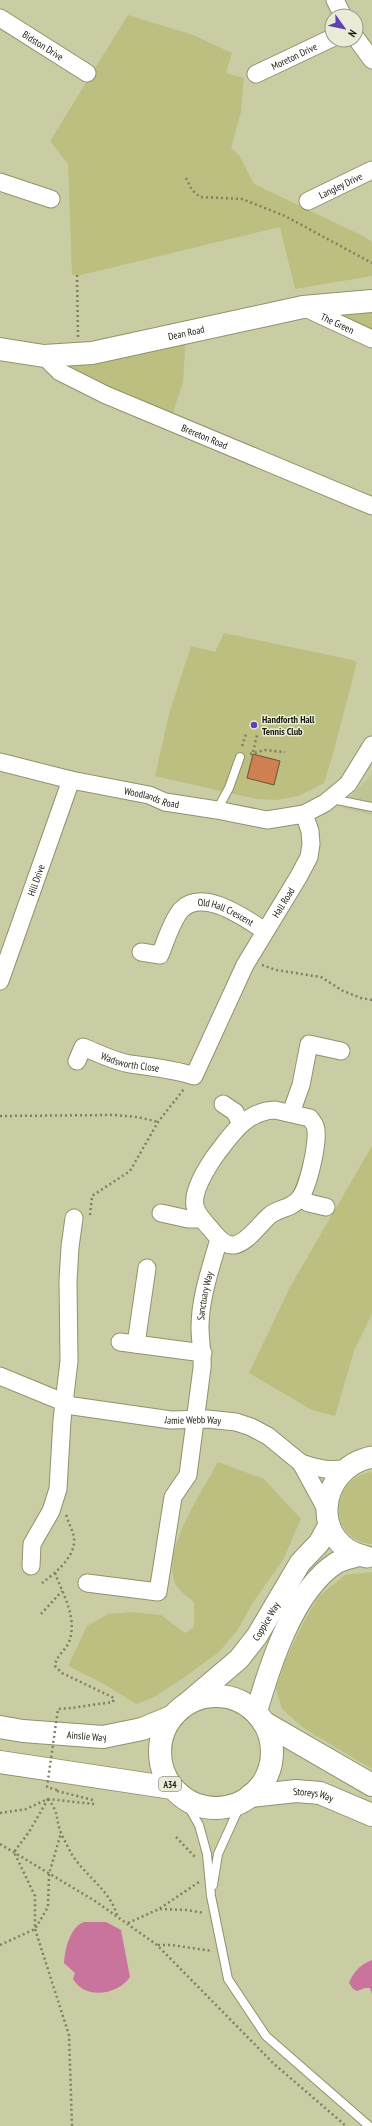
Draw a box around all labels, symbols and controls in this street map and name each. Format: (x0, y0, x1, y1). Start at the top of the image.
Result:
north arrow (324, 8, 364, 48)
street label: Bidston Drive (20, 27, 66, 63)
text: N (345, 27, 360, 40)
street label: Moreton Drive (269, 40, 319, 72)
street label: Langley Drive (316, 169, 364, 201)
street label: The Green (319, 310, 356, 336)
street label: Dean Road (167, 322, 206, 343)
street label: Brereton Road (180, 421, 230, 452)
place label: Handforth Hall Tennis Club (262, 713, 315, 738)
marker: Handforth Hall Tennis Club (249, 720, 259, 730)
street label: Woodlands Road (123, 784, 180, 811)
street label: Hill Drive (24, 863, 47, 898)
street label: Hall Road (269, 885, 297, 920)
street label: Old Hall Crescent (198, 895, 257, 929)
street label: Wadsworth Close (99, 1049, 160, 1074)
street label: Sanctuary Way (194, 1269, 216, 1321)
street label: Jamie Webb Way (163, 1412, 222, 1427)
street label: Coppice Way (249, 1599, 282, 1643)
street label: Ainslie Way (66, 1728, 108, 1743)
road number: A34 (159, 1777, 181, 1791)
street label: Storeys Way (292, 1784, 336, 1805)

